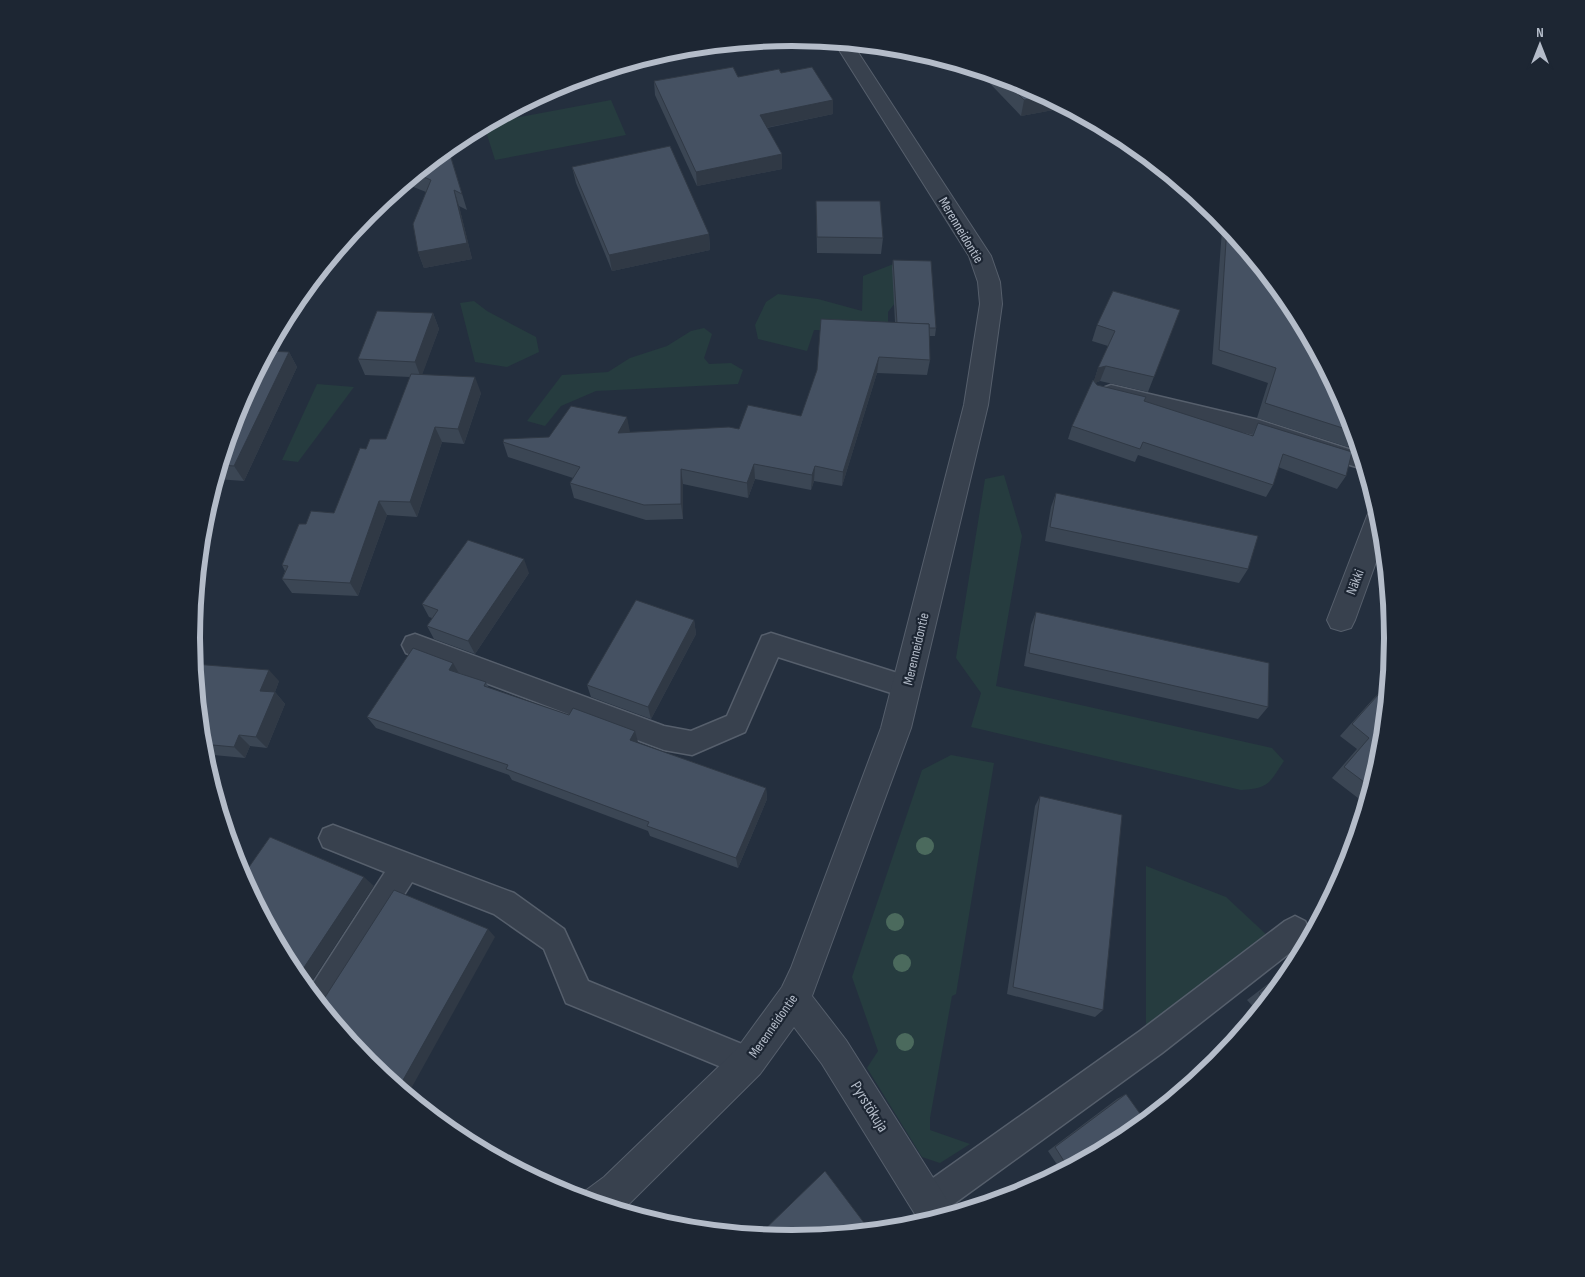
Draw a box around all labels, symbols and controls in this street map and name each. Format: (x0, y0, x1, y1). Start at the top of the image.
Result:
north arrow (1515, 20, 1565, 70)
text: N (1536, 24, 1544, 41)
street label: Merenneidontie (935, 194, 987, 266)
street label: Näkki (1342, 567, 1368, 597)
street label: Merenneidontie (899, 611, 933, 687)
street label: Merenneidontie (745, 991, 801, 1061)
street label: Pyrstökuja (846, 1078, 892, 1136)

